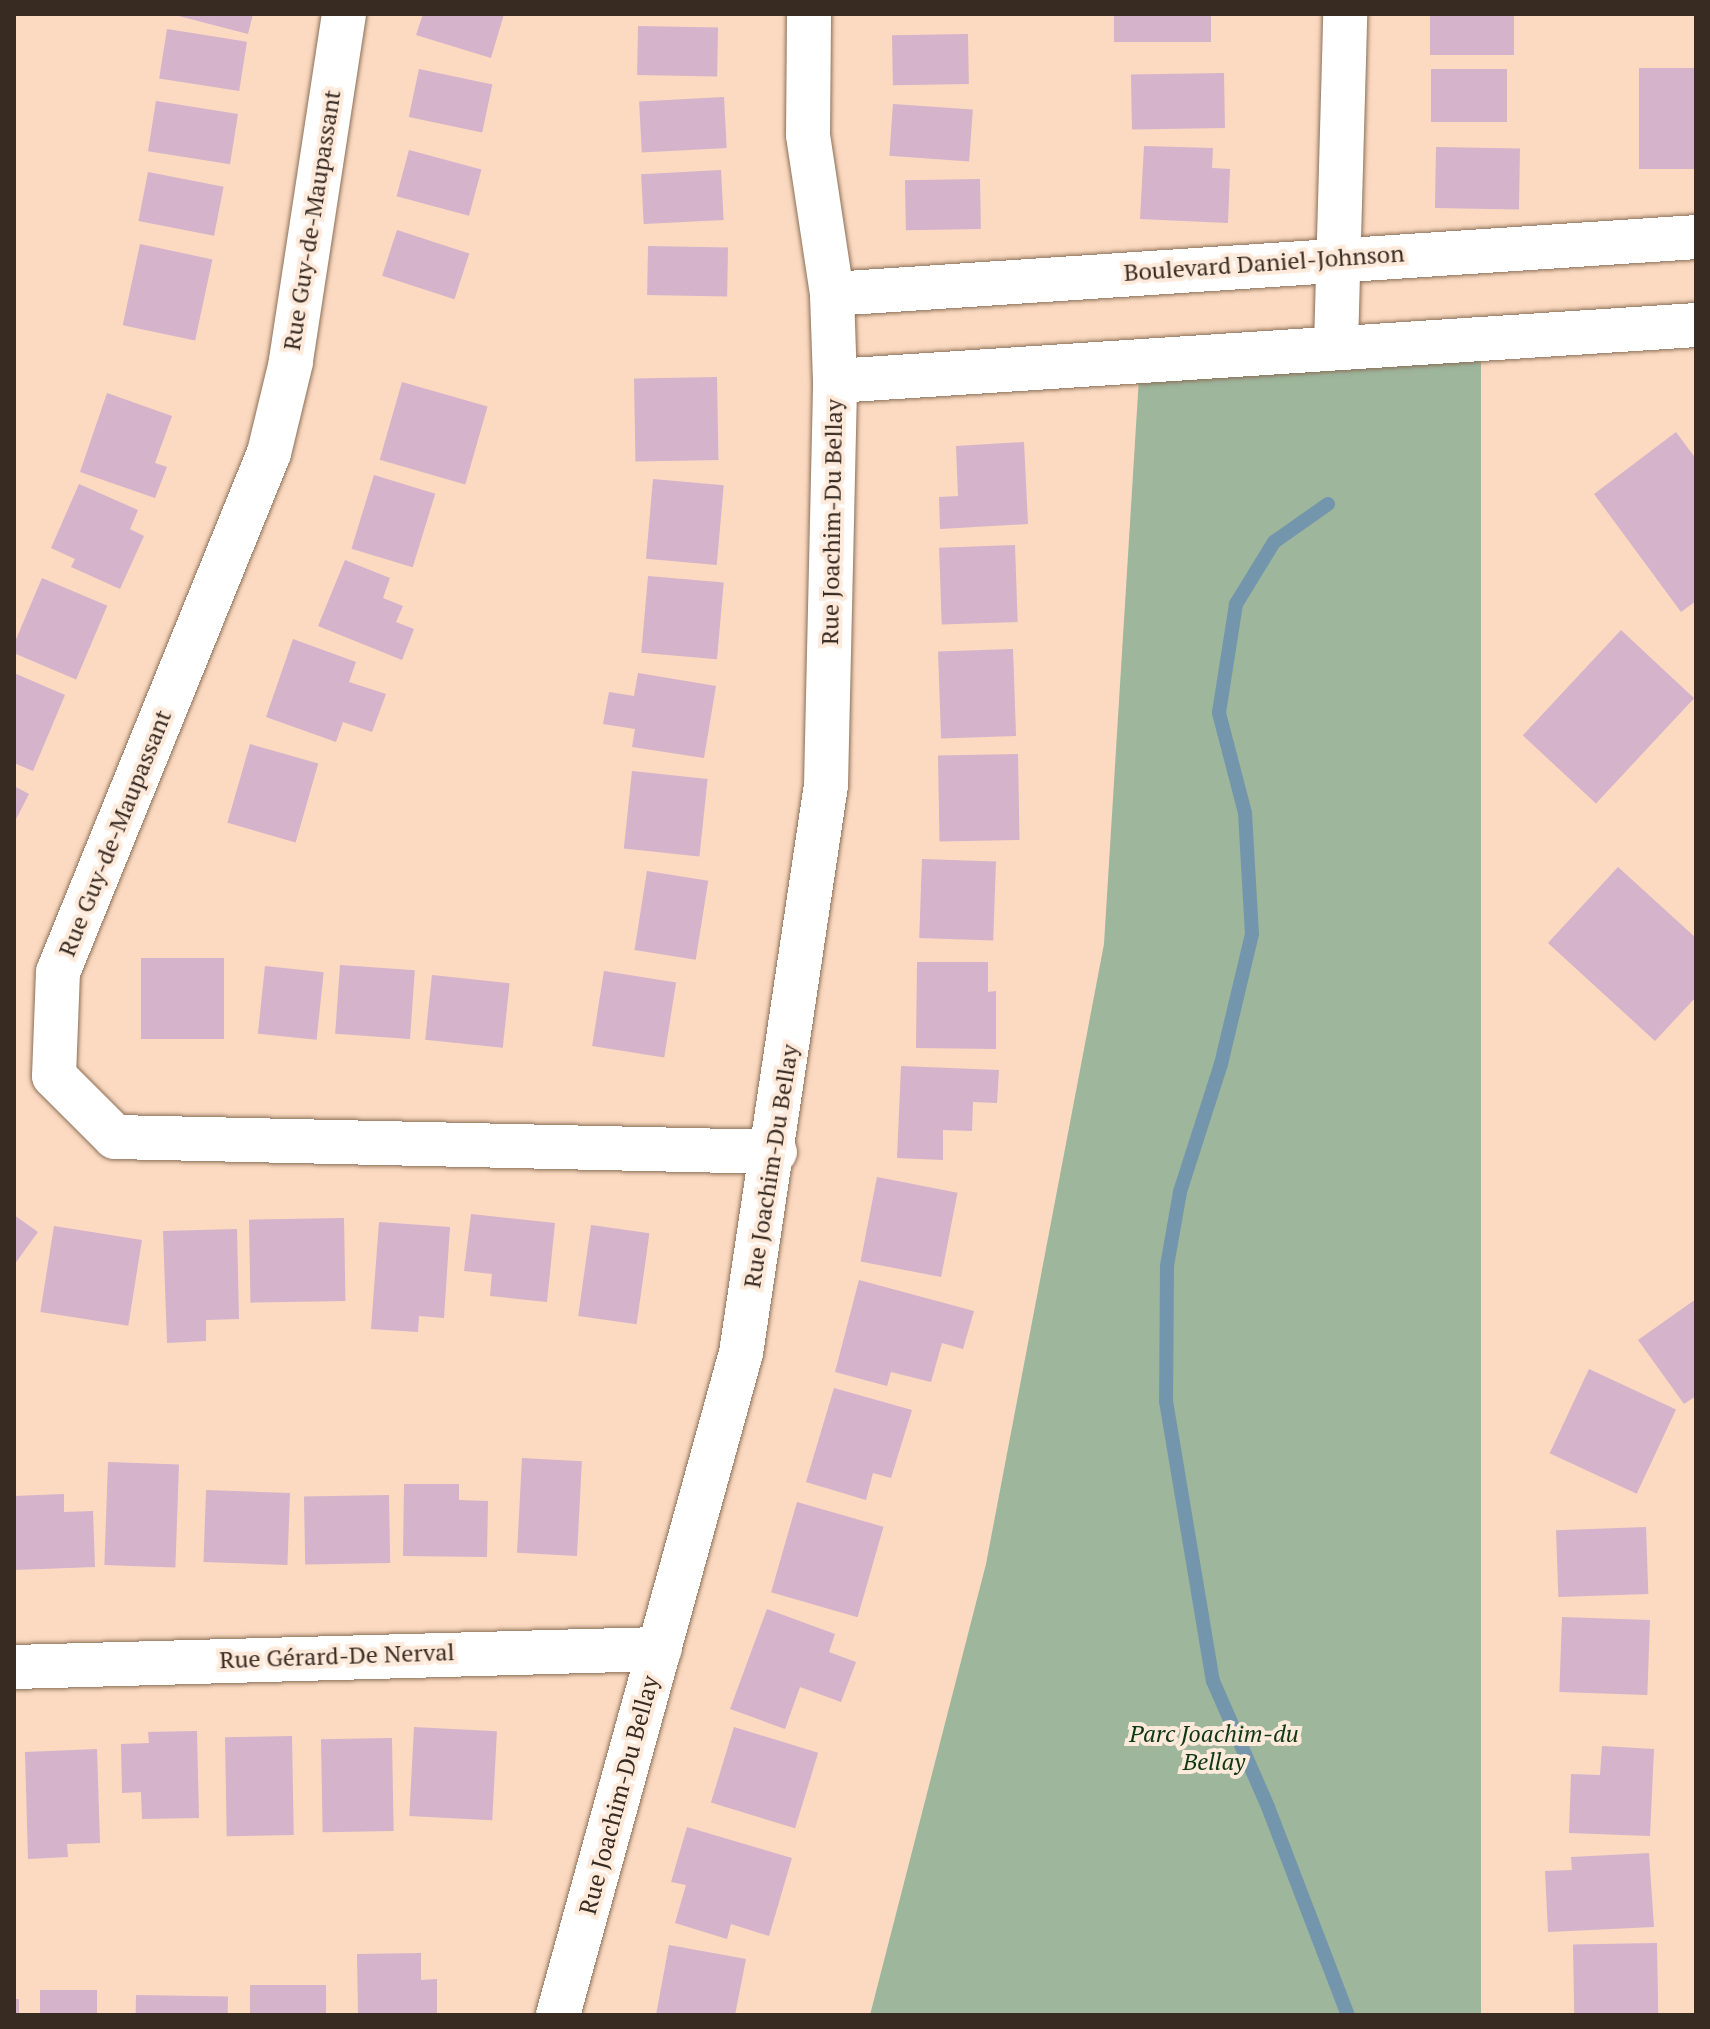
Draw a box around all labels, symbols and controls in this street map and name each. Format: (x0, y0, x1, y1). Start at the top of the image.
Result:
street label: Rue Guy-de-Maupassant (277, 88, 347, 352)
street label: Boulevard Daniel-Johnson (1123, 239, 1405, 287)
street label: Rue Joachim-Du Bellay (815, 399, 849, 645)
street label: Rue Guy-de-Maupassant (52, 706, 178, 960)
street label: Rue Joachim-Du Bellay (738, 1042, 804, 1290)
street label: Rue Gérard-De Nerval (219, 1638, 455, 1674)
street label: Rue Joachim-Du Bellay (573, 1672, 665, 1918)
park label: Parc Joachim-du Bellay (1129, 1720, 1299, 1776)

